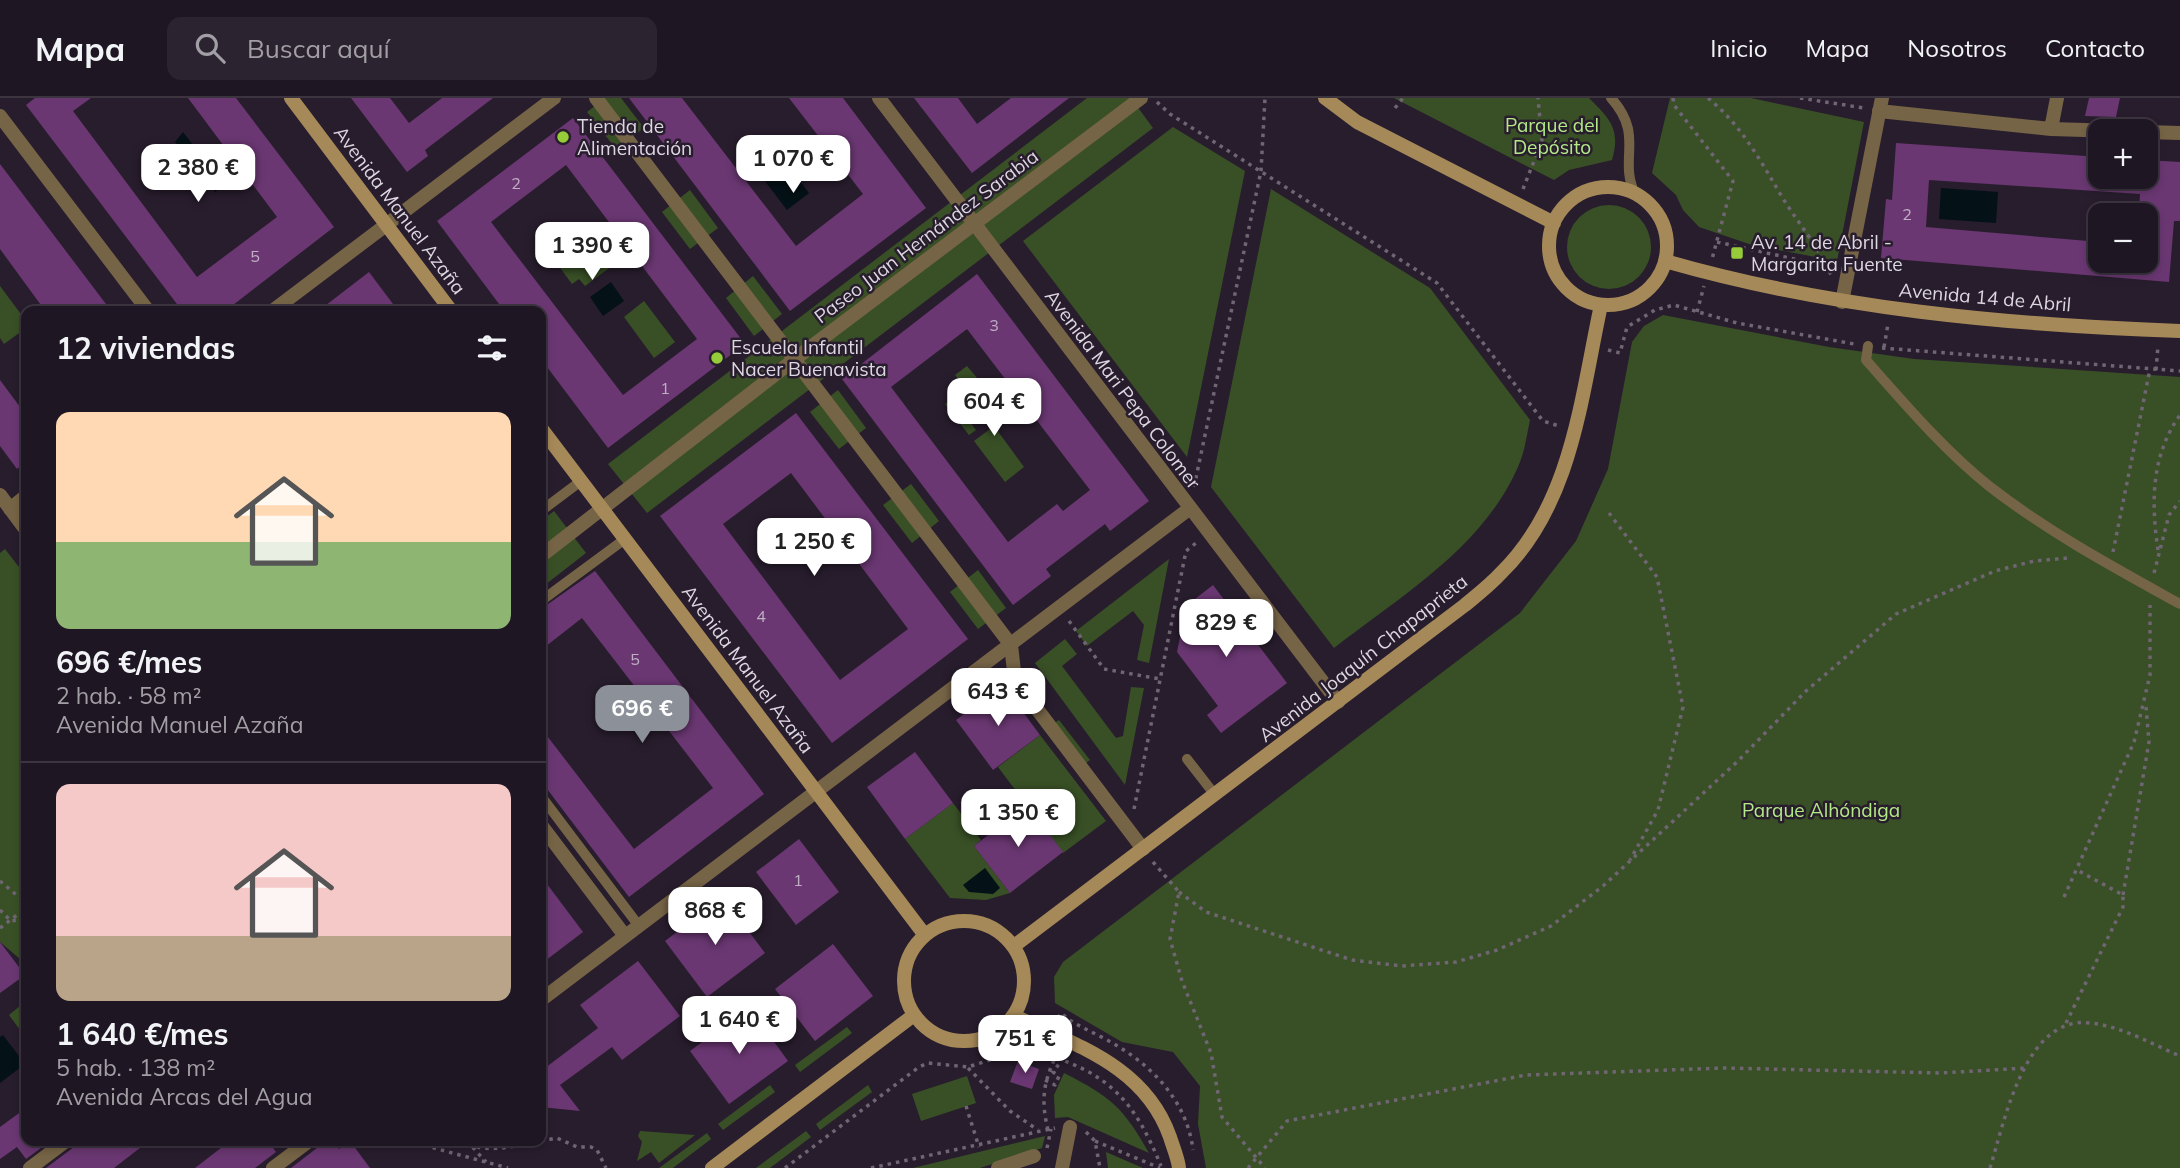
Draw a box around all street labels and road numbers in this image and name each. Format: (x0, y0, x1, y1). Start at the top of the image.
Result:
street label: Avenida Manuel Azaña (329, 121, 471, 299)
street label: Paseo Juan Hernández Sarabia (809, 144, 1043, 328)
street label: Avenida 14 de Abril (1898, 278, 2072, 316)
street label: Avenida Mari Pepa Colomer (1040, 284, 1206, 494)
street label: Avenida Joaquín Chapaprieta (1254, 569, 1472, 747)
street label: Avenida Manuel Azaña (677, 580, 819, 758)

